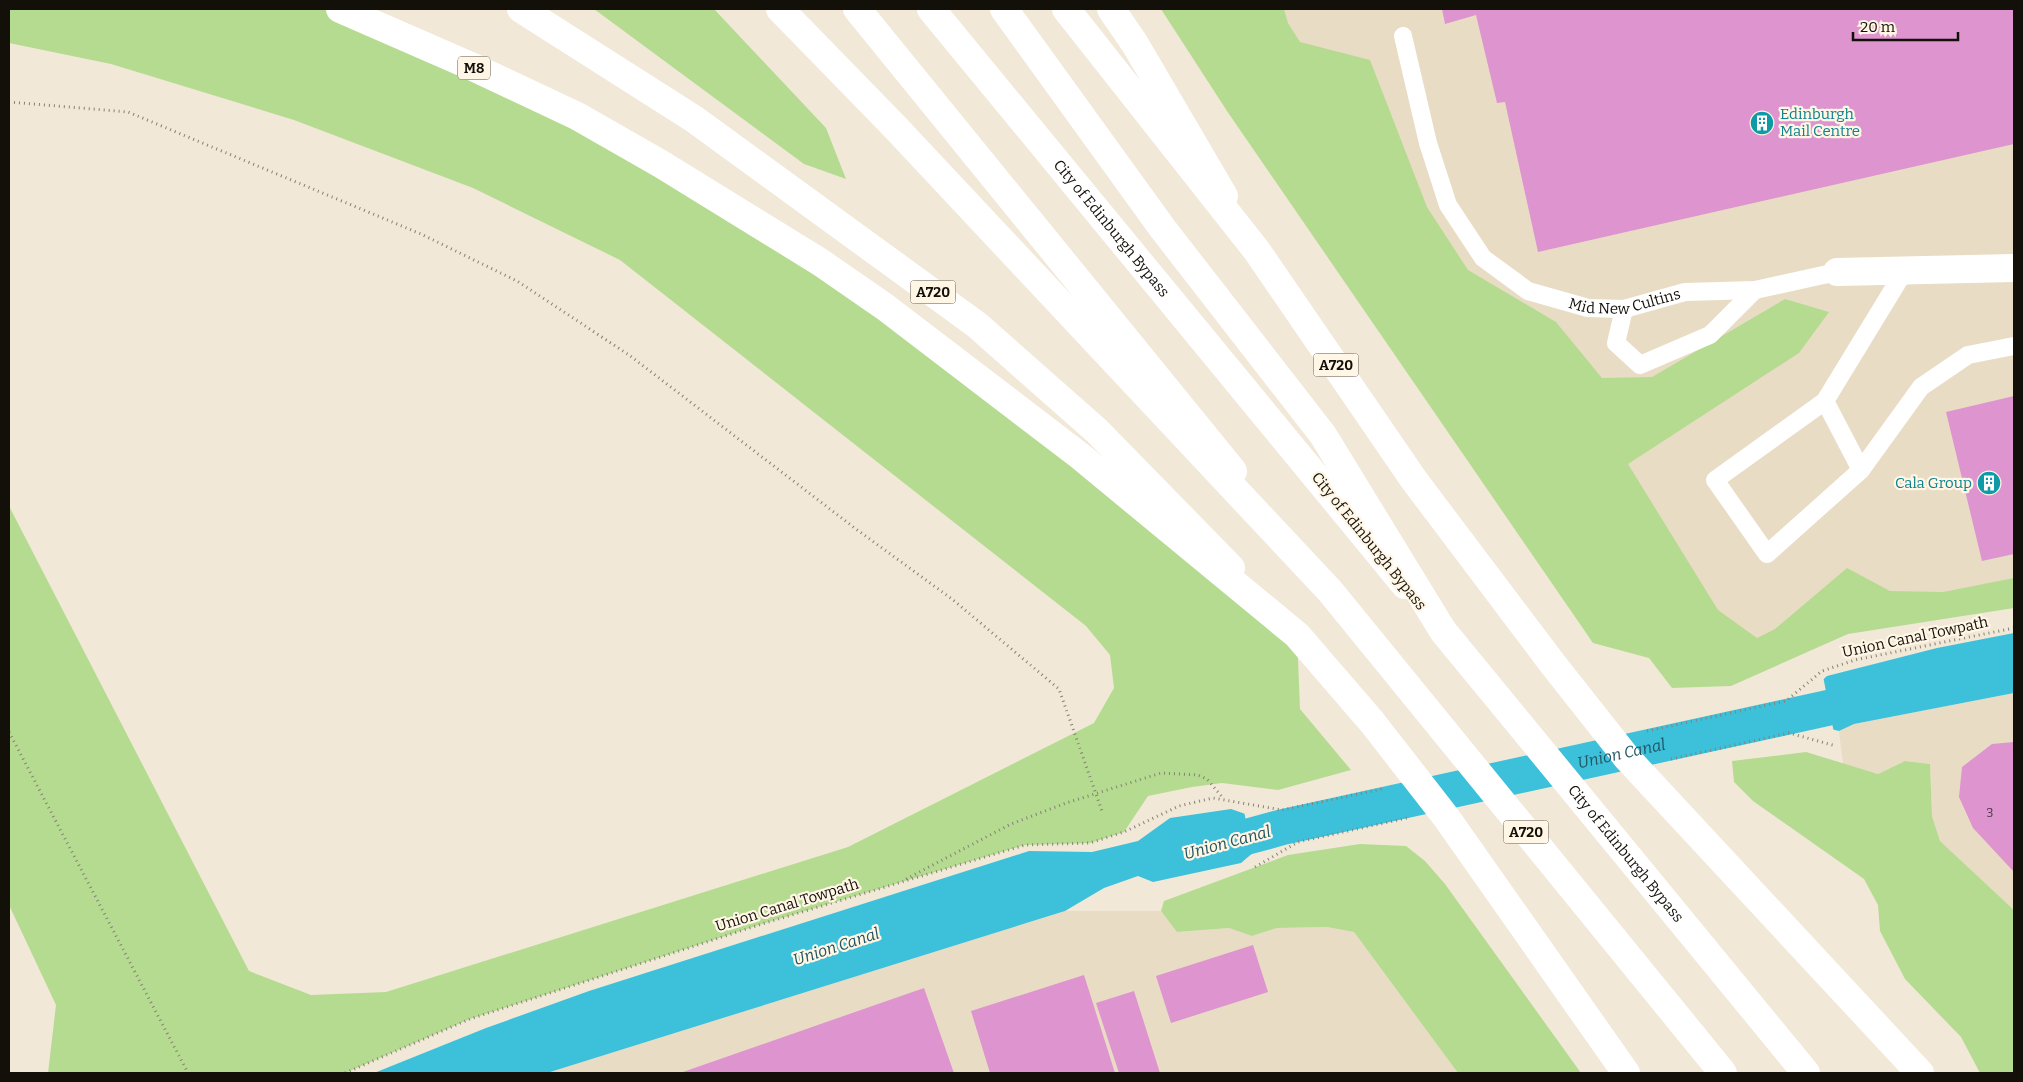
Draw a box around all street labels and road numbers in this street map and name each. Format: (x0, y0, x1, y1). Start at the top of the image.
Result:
road number: M8 (458, 56, 490, 80)
street label: City of Edinburgh Bypass (1050, 156, 1173, 301)
road number: A720 (910, 280, 956, 304)
street label: Mid New Cultins (1567, 285, 1682, 318)
road number: A720 (1314, 354, 1358, 376)
street label: City of Edinburgh Bypass (1308, 468, 1430, 614)
street label: Union Canal Towpath (1840, 613, 1990, 661)
street label: City of Edinburgh Bypass (1564, 781, 1687, 926)
road number: A720 (1504, 820, 1548, 844)
street label: Union Canal Towpath (713, 874, 861, 935)

